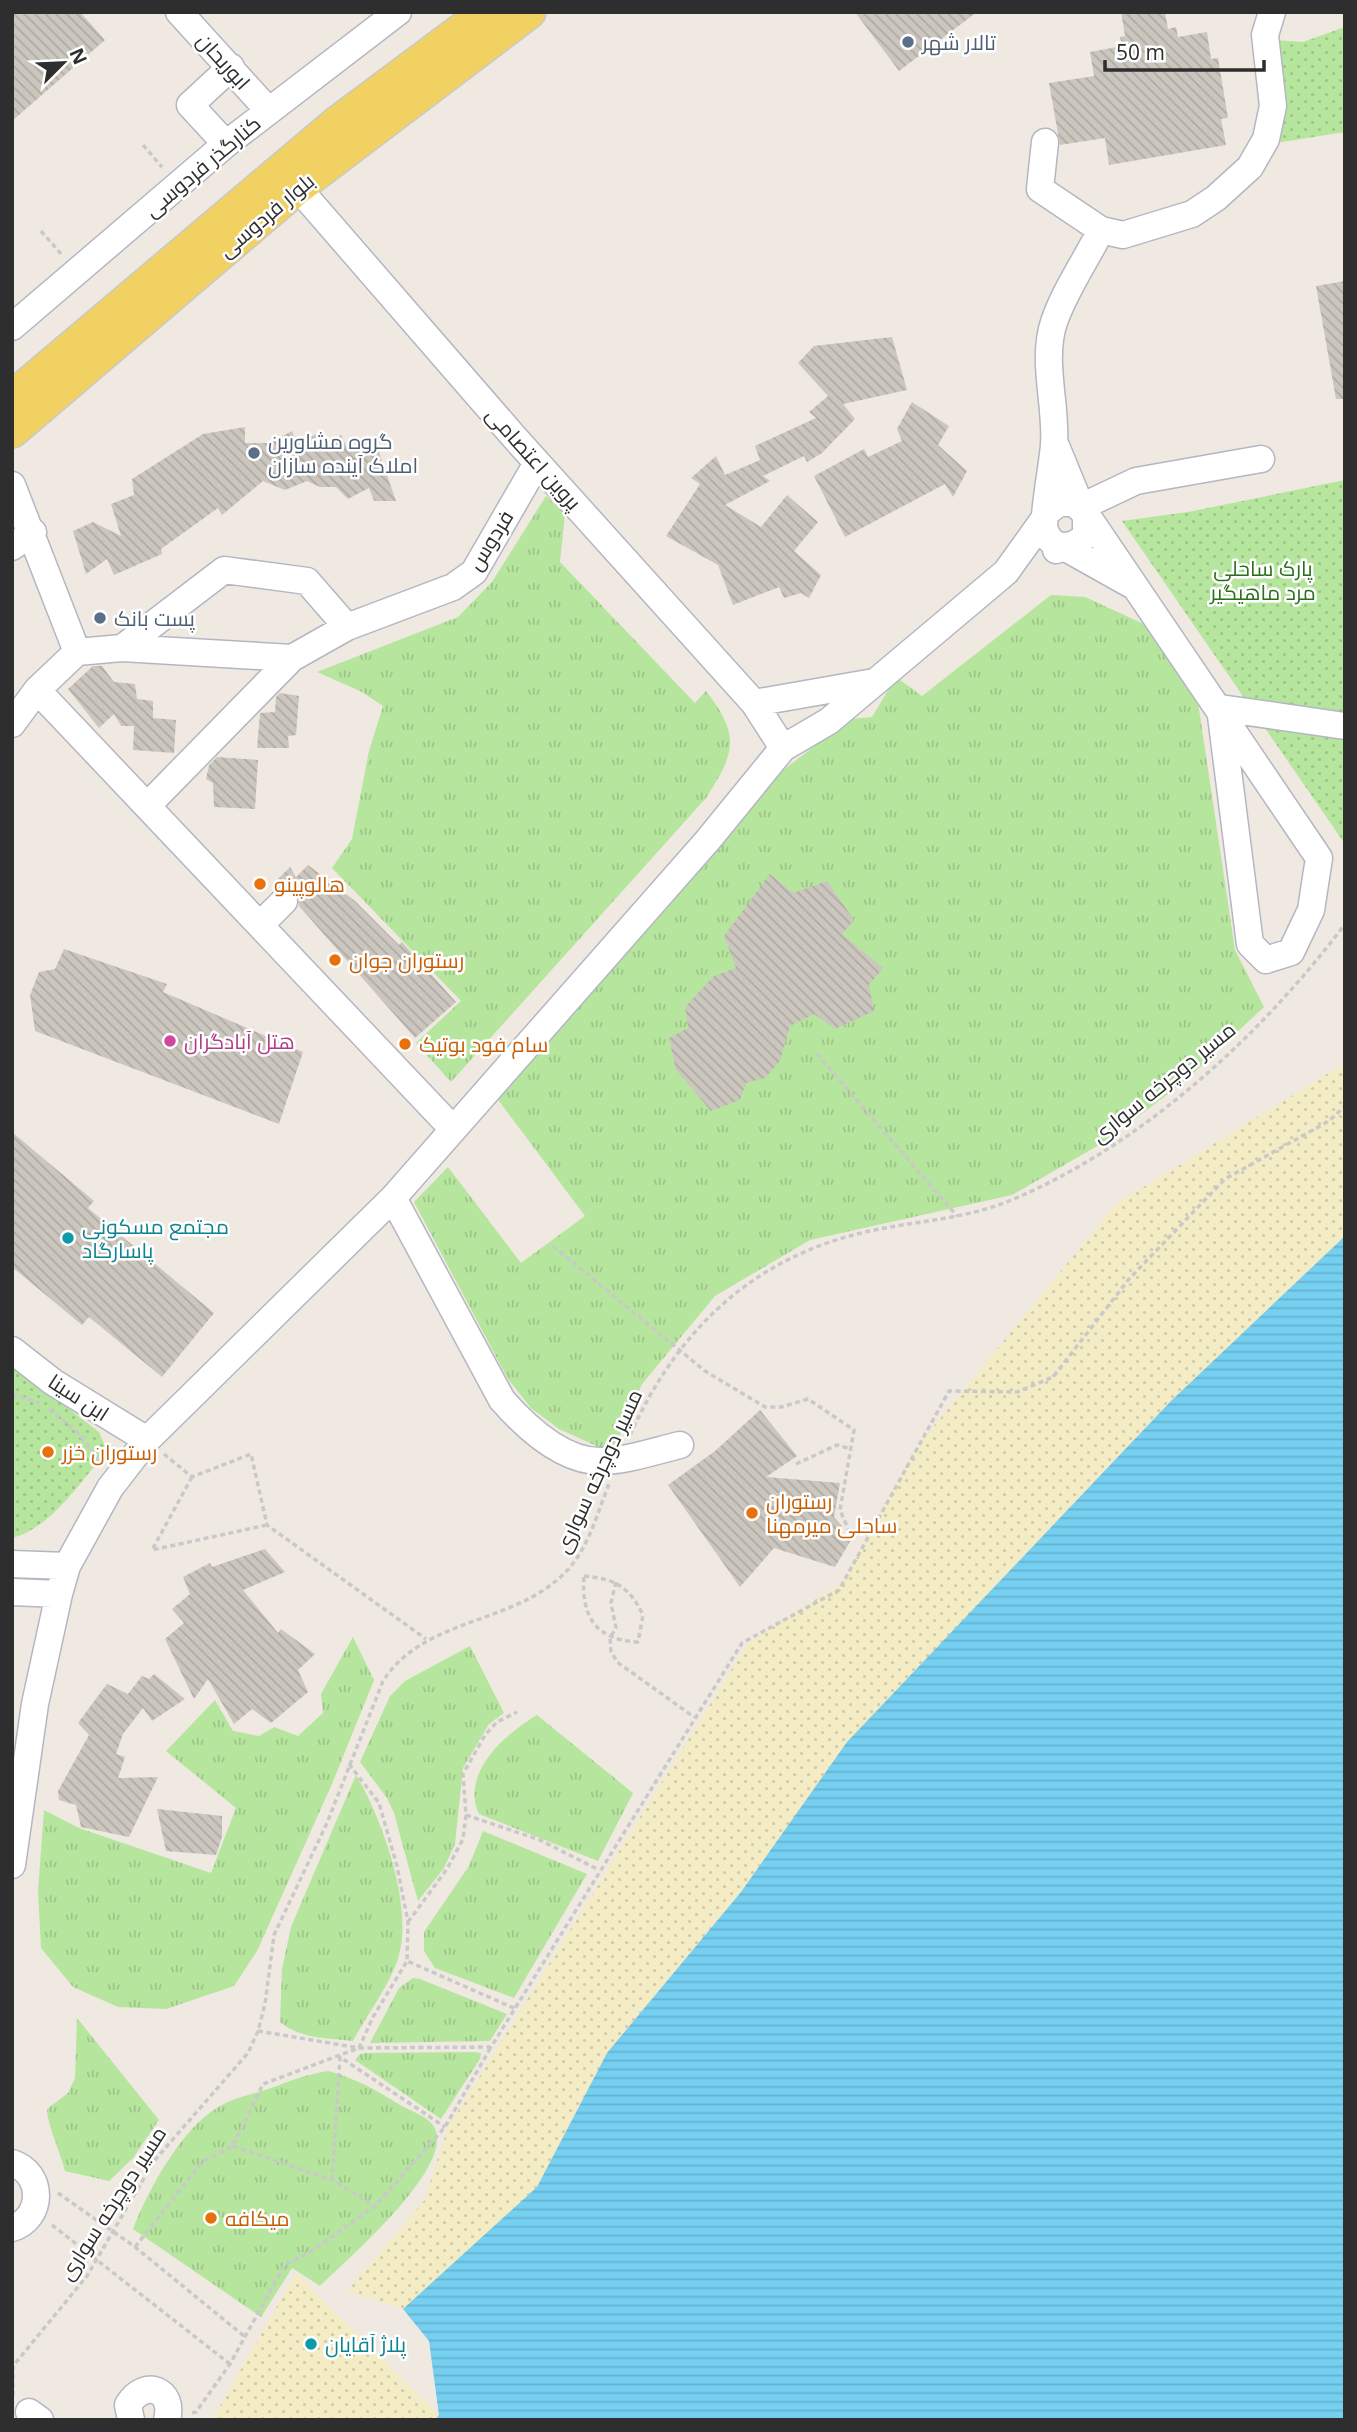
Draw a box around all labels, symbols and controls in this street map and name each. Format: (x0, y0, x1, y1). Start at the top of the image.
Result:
street label: ابوریحان (191, 27, 257, 95)
north arrow (28, 28, 98, 98)
place label: تالار شهر (921, 28, 996, 56)
scale bar (1105, 28, 1264, 72)
marker: تالار شهر (900, 34, 916, 50)
text: 50 m (1116, 38, 1165, 66)
text: N (64, 44, 94, 68)
street label: کنارگذر فردوسی (138, 109, 266, 223)
street label: بلوار فردوسی (212, 167, 320, 263)
street label: پروین اعتصامی (480, 401, 588, 516)
place label: گروه مشاورین املاک آینده سازان (268, 427, 418, 479)
marker: گروه مشاورین املاک آینده سازان (246, 445, 262, 461)
street label: فردوس (461, 505, 519, 575)
park label: پارک ساحلی مرد ماهیگیر (1209, 554, 1316, 606)
place label: پست بانک (114, 604, 195, 633)
marker: پست بانک (92, 610, 108, 626)
place label: هالوپینو (274, 870, 345, 899)
marker: هالوپینو (252, 876, 268, 892)
place label: رستوران جوان (349, 946, 464, 974)
marker: رستوران جوان (327, 952, 343, 968)
street label: مسیر دوچرخه سواری (1085, 1015, 1242, 1150)
place label: هتل آبادگران (184, 1027, 295, 1055)
place label: سام فود بوتیک (419, 1030, 548, 1059)
marker: هتل آبادگران (162, 1033, 178, 1049)
marker: سام فود بوتیک (397, 1036, 413, 1052)
place label: مجتمع مسکونی پاسارگاد (82, 1212, 229, 1265)
marker: مجتمع مسکونی پاسارگاد (60, 1230, 76, 1246)
street label: ابن سینا (43, 1367, 115, 1427)
street label: مسیر دوچرخه سواری (548, 1385, 649, 1558)
place label: رستوران خزر (61, 1438, 157, 1466)
marker: رستوران خزر (40, 1444, 56, 1460)
place label: رستوران ساحلی میرمهنا (766, 1487, 897, 1539)
marker: رستوران ساحلی میرمهنا (744, 1505, 760, 1521)
street label: مسیر دوچرخه سواری (52, 2121, 173, 2286)
place label: میکافه (225, 2204, 290, 2232)
marker: میکافه (203, 2210, 219, 2226)
place label: پلاژ آقایان (325, 2330, 406, 2359)
marker: پلاژ آقایان (303, 2336, 319, 2352)

